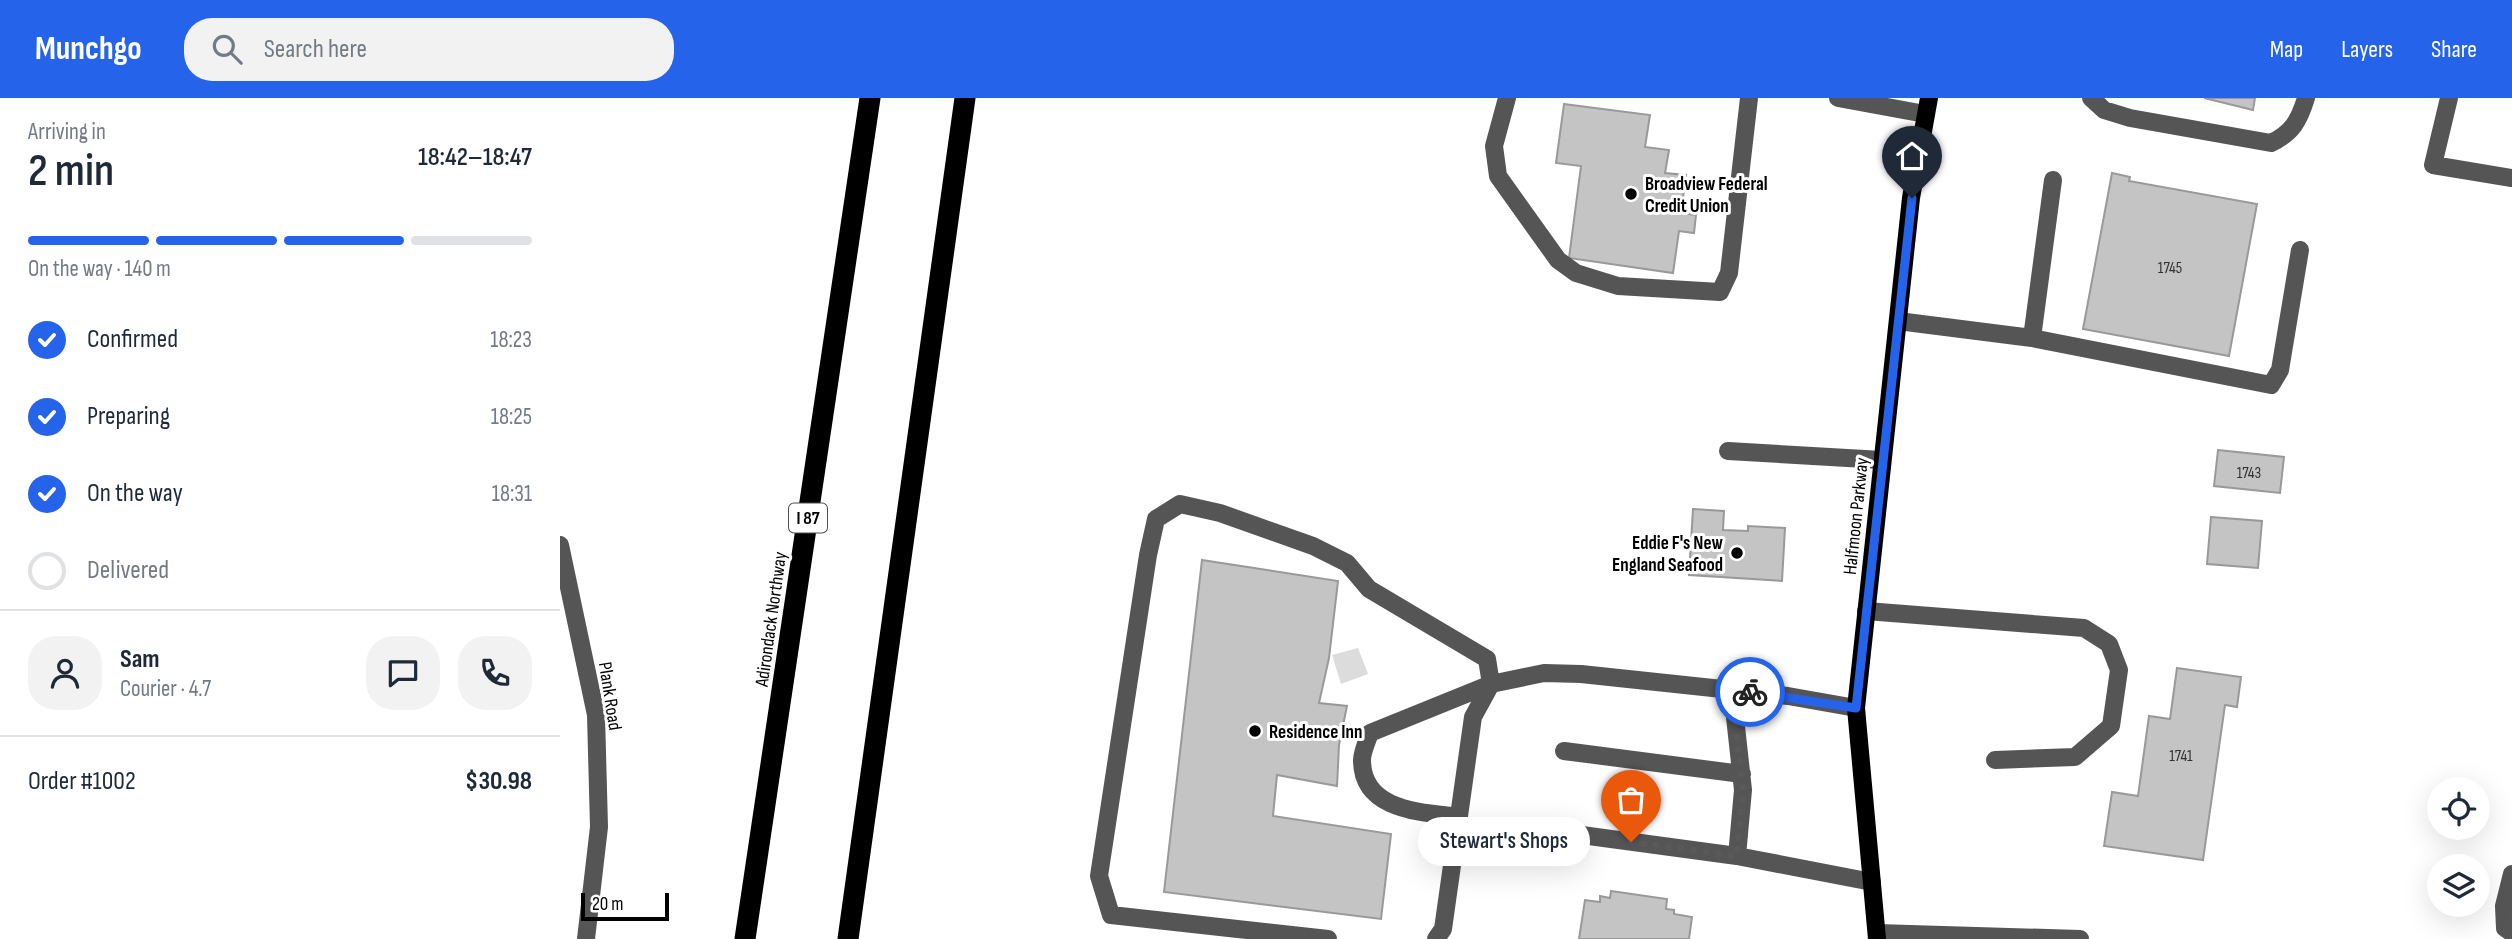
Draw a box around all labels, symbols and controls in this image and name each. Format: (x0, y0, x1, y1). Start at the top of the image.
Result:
search box (184, 18, 674, 81)
text: Munchgo (35, 29, 142, 69)
icon: search (208, 30, 246, 68)
text: Search here (264, 34, 367, 65)
text: Map (2270, 35, 2303, 64)
text: Layers (2341, 35, 2393, 64)
text: Share (2431, 35, 2477, 64)
text: Arriving in (28, 118, 106, 146)
pin (1882, 126, 1942, 198)
icon: home (1893, 137, 1931, 175)
text: 18:42–18:47 (418, 142, 532, 173)
text: 2 min (28, 144, 114, 199)
place label: Broadview Federal Credit Union (1645, 173, 1768, 218)
marker: Broadview Federal Credit Union (1623, 186, 1639, 202)
text: On the way · 140 m (28, 255, 171, 283)
house number: 1745 (2158, 259, 2182, 278)
icon: check (28, 321, 66, 359)
text: Confirmed (87, 324, 178, 355)
text: 18:23 (490, 326, 532, 354)
icon: check (28, 398, 66, 436)
text: Preparing (87, 401, 170, 432)
text: 18:25 (491, 403, 532, 431)
street label: Halfmoon Parkway (1839, 456, 1874, 576)
house number: 1743 (2237, 464, 2261, 483)
icon: check (28, 475, 66, 513)
text: On the way (87, 478, 183, 509)
text: 18:31 (492, 480, 532, 508)
road number: I 87 (789, 504, 827, 532)
place label: Eddie F's New England Seafood (1612, 532, 1724, 577)
marker: Eddie F's New England Seafood (1729, 545, 1745, 561)
street label: Adirondack Northway (751, 550, 792, 689)
text: Delivered (87, 555, 169, 586)
button: person (28, 636, 102, 710)
button: chat (366, 636, 440, 710)
button: phone (458, 636, 532, 710)
text: Sam (120, 644, 160, 675)
courier (1715, 657, 1785, 727)
street label: Plank Road (593, 660, 626, 732)
icon: bike (1731, 673, 1769, 711)
text: Courier · 4.7 (120, 675, 211, 703)
place label: Residence Inn (1269, 721, 1362, 744)
marker: Residence Inn (1247, 723, 1263, 739)
house number: 1741 (2169, 747, 2193, 766)
text: Order #1002 (28, 766, 136, 797)
text: $30.98 (465, 766, 532, 797)
pin (1601, 770, 1661, 842)
map controls (2427, 777, 2490, 917)
button: locate (2427, 777, 2490, 840)
icon: bag (1612, 781, 1650, 819)
callout: Stewart's Shops (1418, 818, 1589, 866)
text: Stewart's Shops (1440, 827, 1568, 855)
button: layers (2427, 854, 2490, 917)
scale bar (581, 890, 668, 922)
text: 20 m (592, 893, 624, 916)

